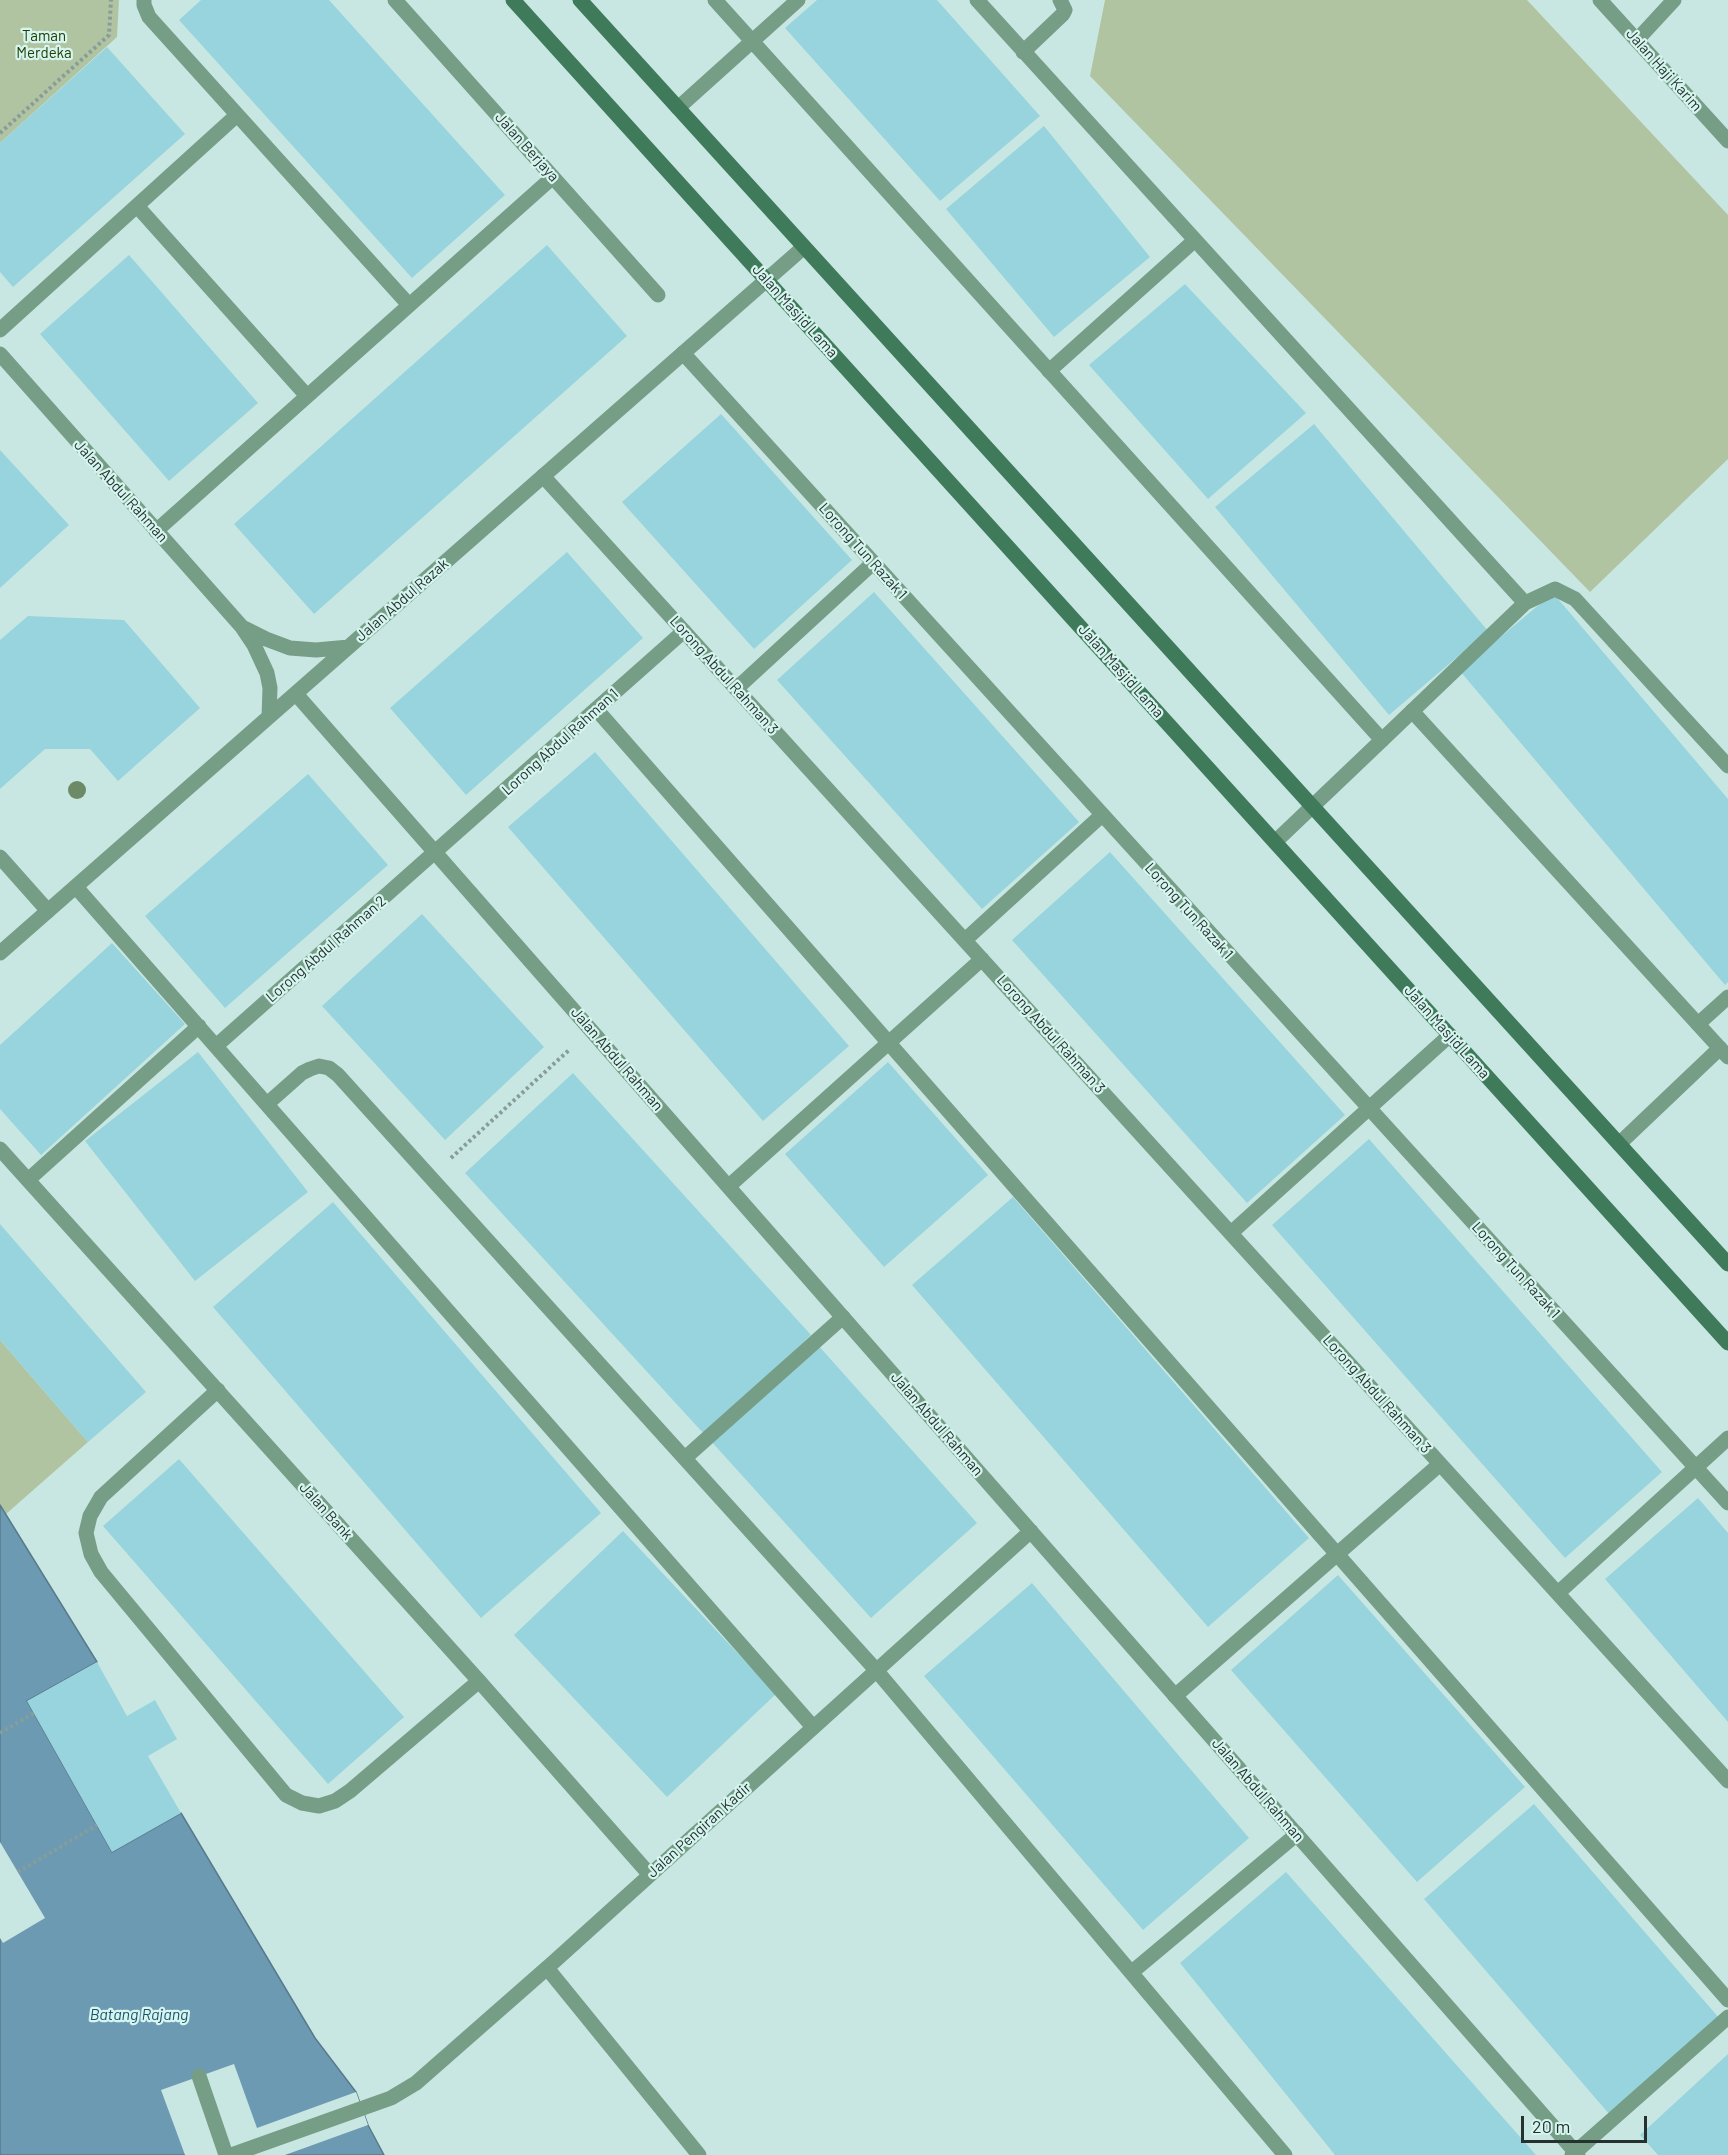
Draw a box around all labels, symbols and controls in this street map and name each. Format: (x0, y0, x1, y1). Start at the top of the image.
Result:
street label: Jalan Haji Karim (1622, 25, 1706, 115)
park label: Taman Merdeka (16, 27, 72, 62)
street label: Jalan Berjaya (491, 109, 563, 185)
street label: Jalan Masjid Lama (748, 261, 842, 361)
street label: Jalan Abdul Rahman (70, 436, 172, 546)
street label: Lorong Tun Razak 1 (815, 499, 911, 603)
street label: Jalan Abdul Razak (352, 555, 452, 645)
street label: Lorong Abdul Rahman 3 (666, 612, 782, 738)
street label: Jalan Masjid Lama (1074, 621, 1168, 721)
street label: Lorong Abdul Rahman 1 (498, 685, 622, 799)
street label: Lorong Tun Razak 1 (1141, 859, 1237, 963)
street label: Lorong Abdul Rahman 2 (262, 892, 390, 1006)
street label: Lorong Abdul Rahman 3 (993, 971, 1109, 1097)
street label: Jalan Masjid Lama (1400, 982, 1494, 1082)
street label: Jalan Abdul Rahman (567, 1003, 667, 1115)
street label: Lorong Tun Razak 1 (1468, 1218, 1564, 1322)
street label: Lorong Abdul Rahman 3 (1319, 1331, 1435, 1457)
street label: Jalan Abdul Rahman (887, 1368, 987, 1480)
street label: Jalan Bank (296, 1479, 356, 1543)
street label: Jalan Abdul Rahman (1208, 1734, 1308, 1846)
street label: Jalan Pengiran Kadir (643, 1779, 755, 1881)
water label: Batang Rajang (90, 2005, 188, 2025)
scale bar (1524, 2104, 1650, 2142)
text: 20 m (1532, 2115, 1570, 2137)

